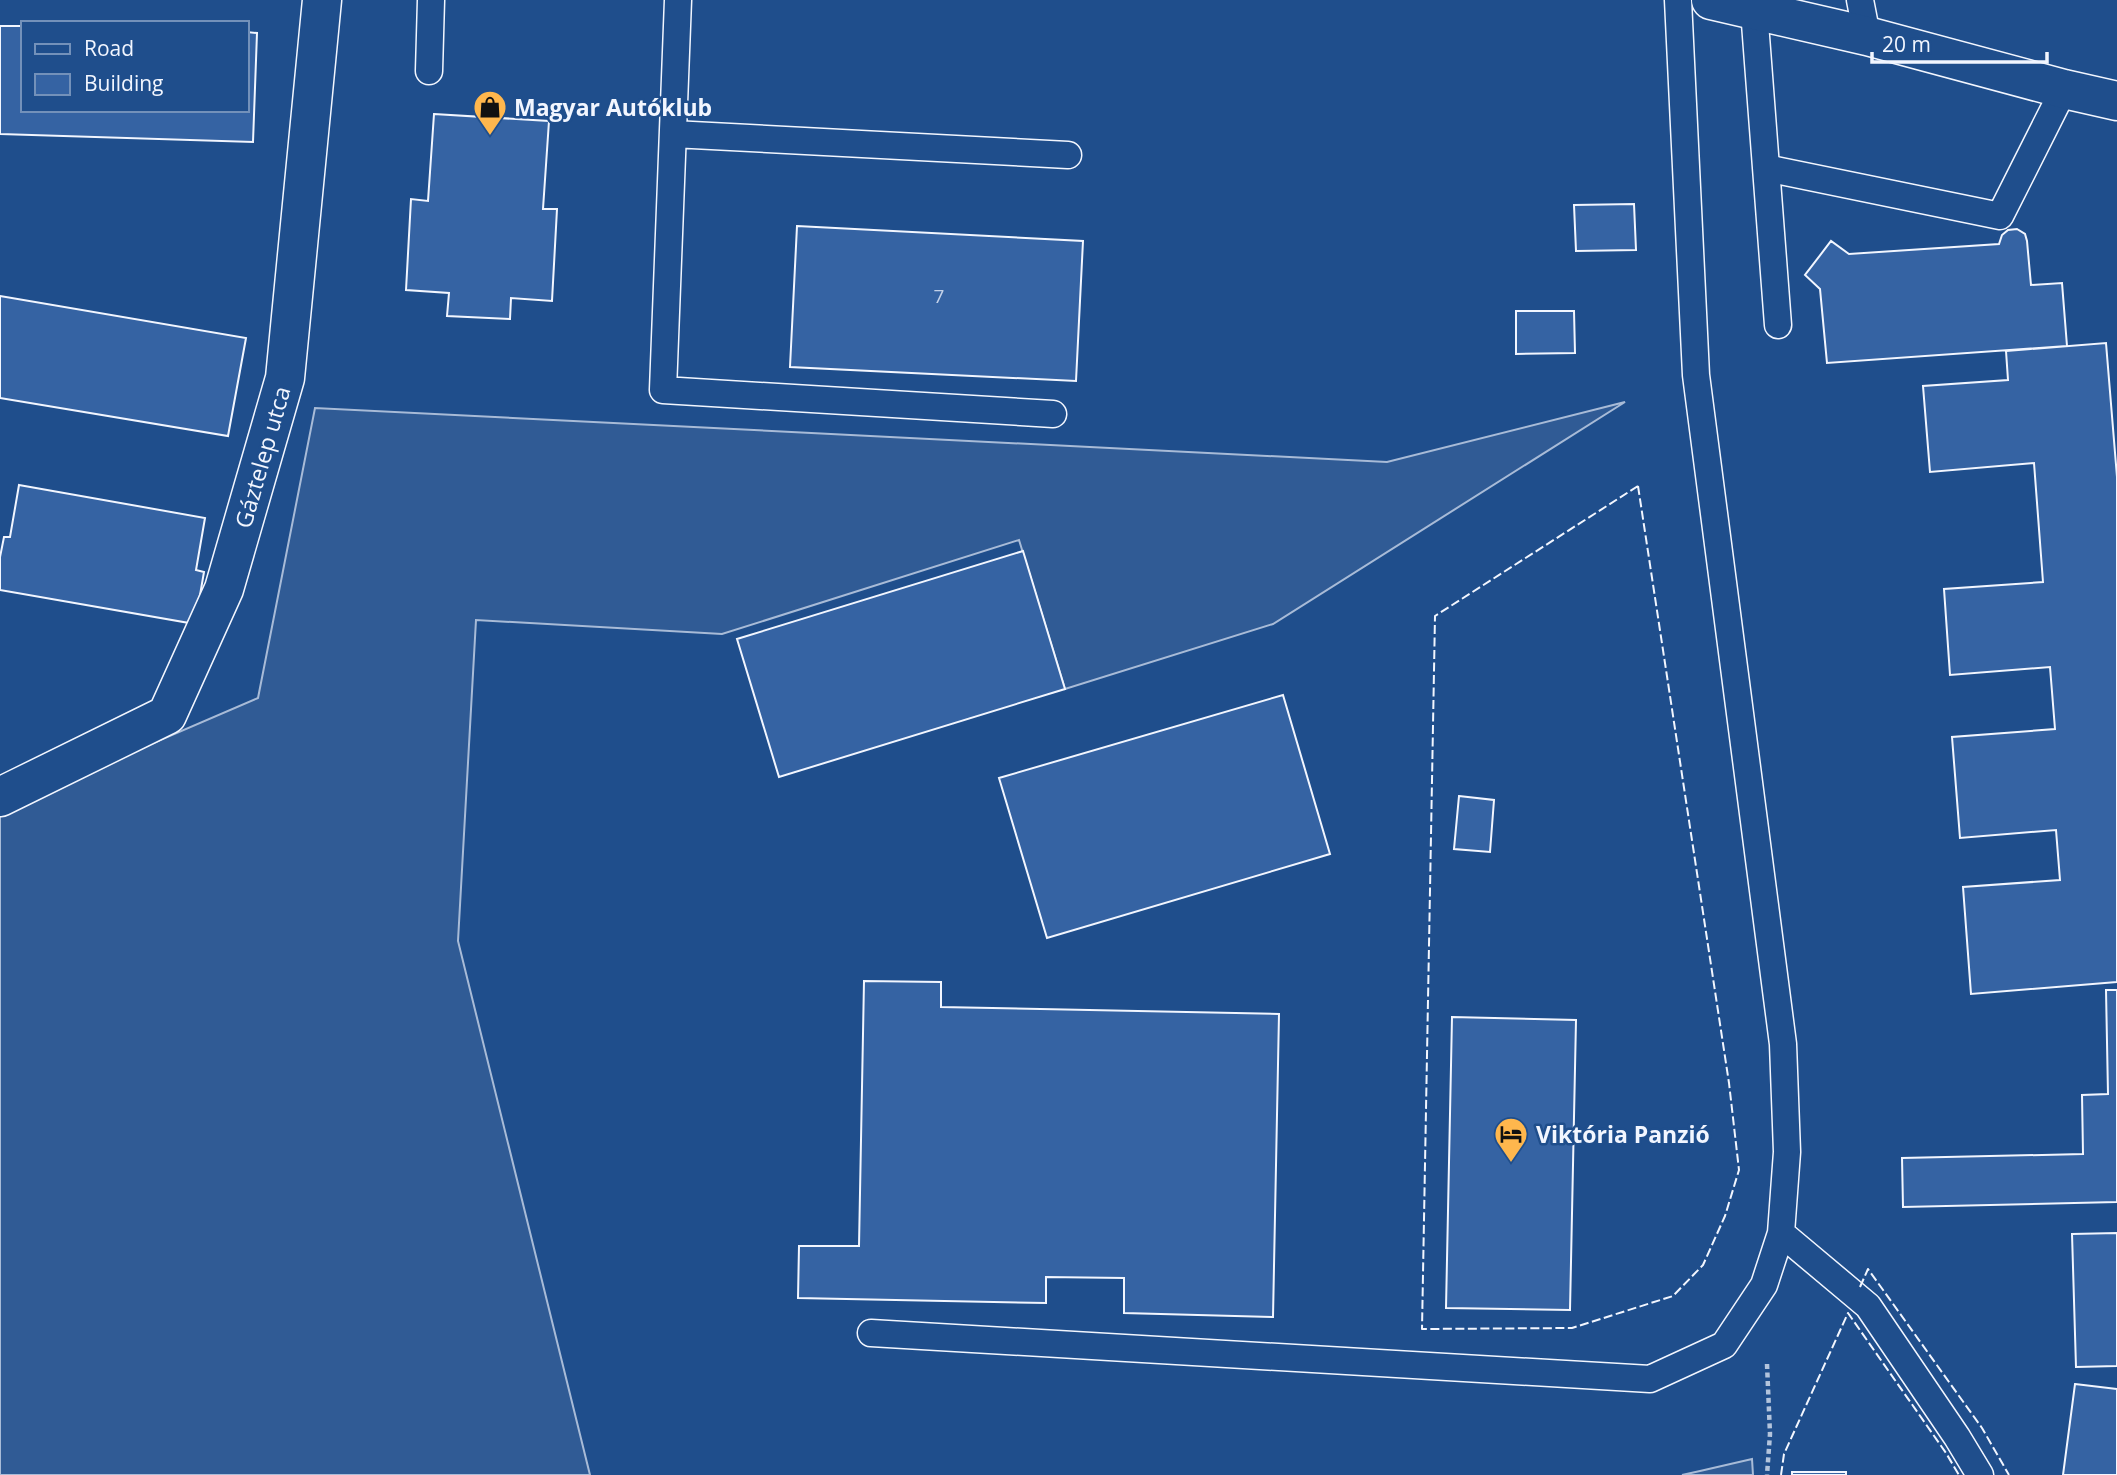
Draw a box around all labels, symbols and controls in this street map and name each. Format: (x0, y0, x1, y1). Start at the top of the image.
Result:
legend (21, 21, 248, 112)
scale bar (1872, 21, 2047, 65)
text: 20 m (1882, 30, 1931, 58)
text: Road (84, 34, 134, 62)
text: Building (84, 69, 163, 97)
shop icon: Magyar Autóklub (471, 88, 509, 137)
place label: Magyar Autóklub (514, 91, 712, 123)
house number: 7 (934, 283, 944, 309)
street label: Gáztelep utca (226, 382, 298, 532)
hotel icon: Viktória Panzió (1492, 1115, 1530, 1164)
place label: Viktória Panzió (1536, 1118, 1710, 1150)

